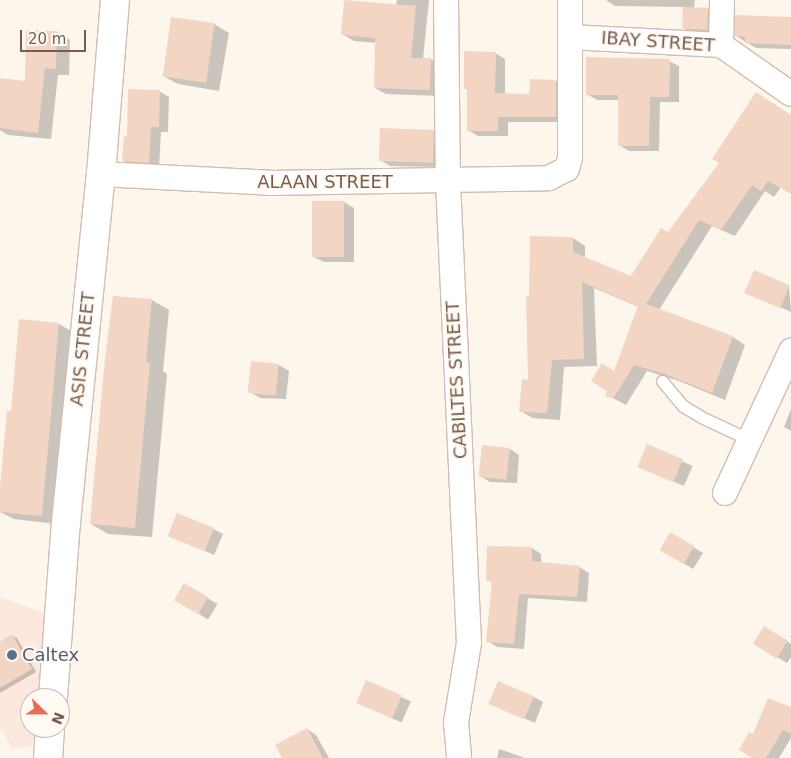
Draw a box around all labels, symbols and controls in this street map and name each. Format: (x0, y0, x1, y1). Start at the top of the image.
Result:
scale bar (22, 20, 89, 52)
street label: IBAY STREET (600, 27, 716, 57)
text: 20 m (28, 30, 66, 48)
street label: ALAAN STREET (257, 171, 393, 193)
street label: ASIS STREET (66, 291, 100, 407)
street label: CABILTES STREET (442, 300, 472, 460)
place label: Caltex (22, 644, 79, 666)
marker: Caltex (6, 649, 18, 661)
north arrow (20, 688, 70, 738)
text: N (48, 710, 68, 727)

